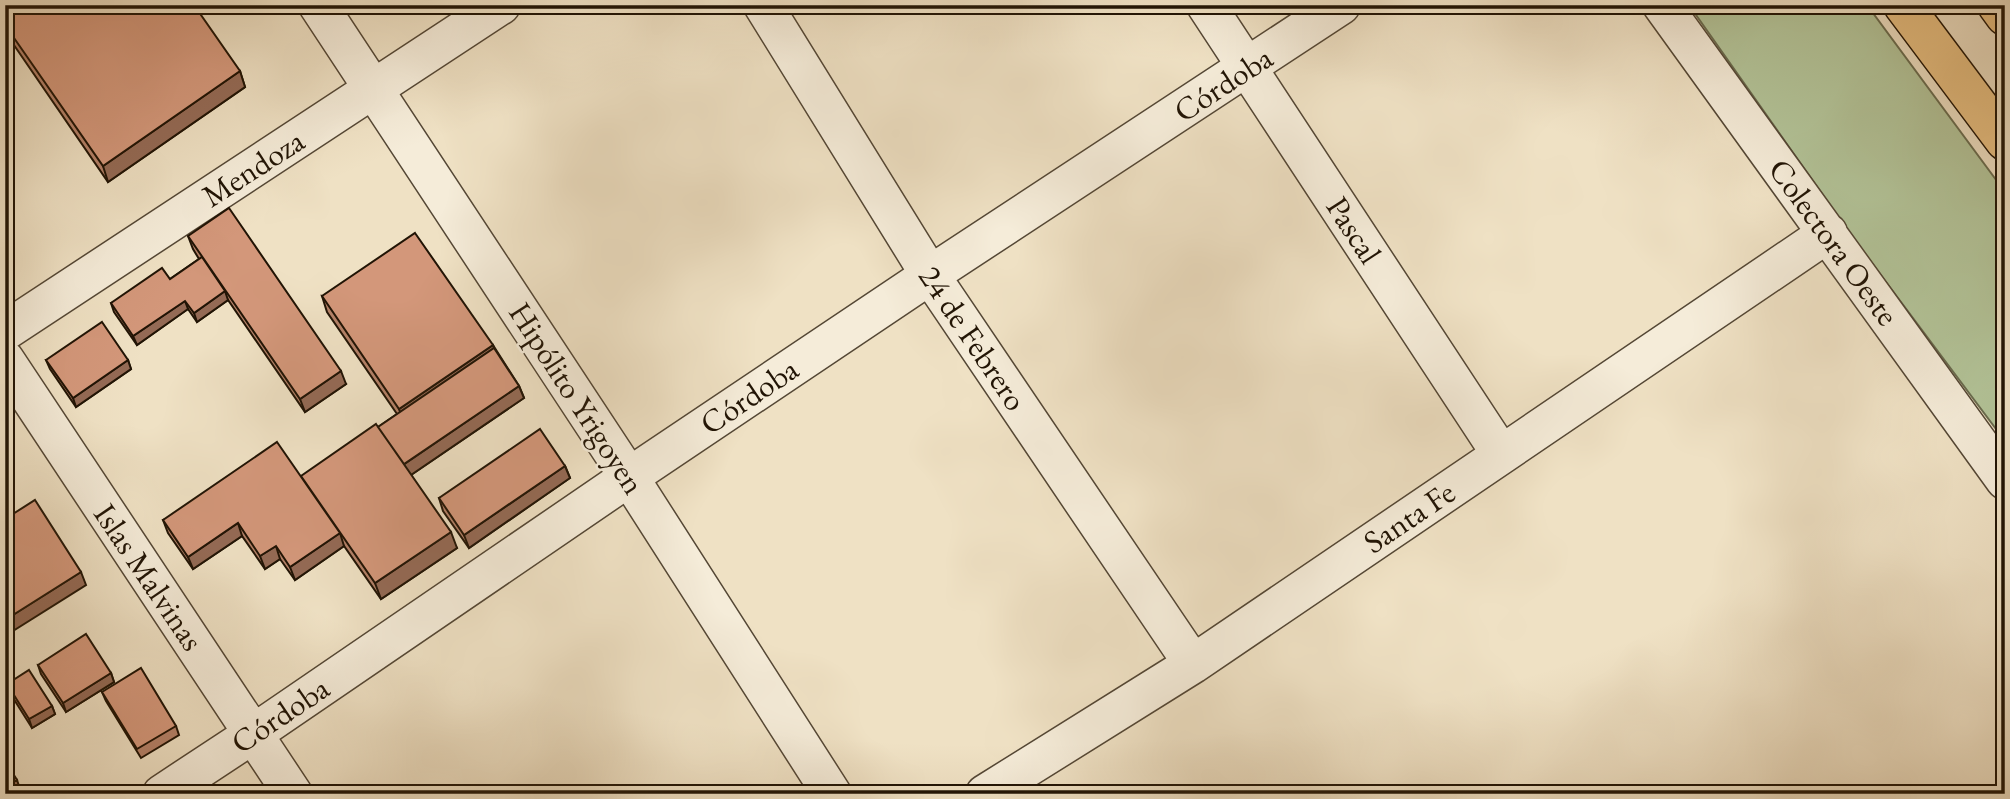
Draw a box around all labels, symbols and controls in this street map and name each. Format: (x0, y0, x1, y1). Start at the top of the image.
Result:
street label: Córdoba (1165, 36, 1281, 132)
street label: Mendoza (194, 119, 312, 217)
street label: Colectora Oeste (1759, 150, 1909, 334)
street label: Pascal (1317, 188, 1391, 272)
street label: 24 de Febrero (909, 257, 1037, 419)
street label: Hipólito Yrigoyen (499, 294, 655, 502)
street label: Córdoba (692, 348, 806, 444)
street label: Santa Fe (1355, 471, 1463, 563)
street label: Islas Malvinas (84, 495, 214, 659)
street label: Córdoba (223, 667, 337, 763)

